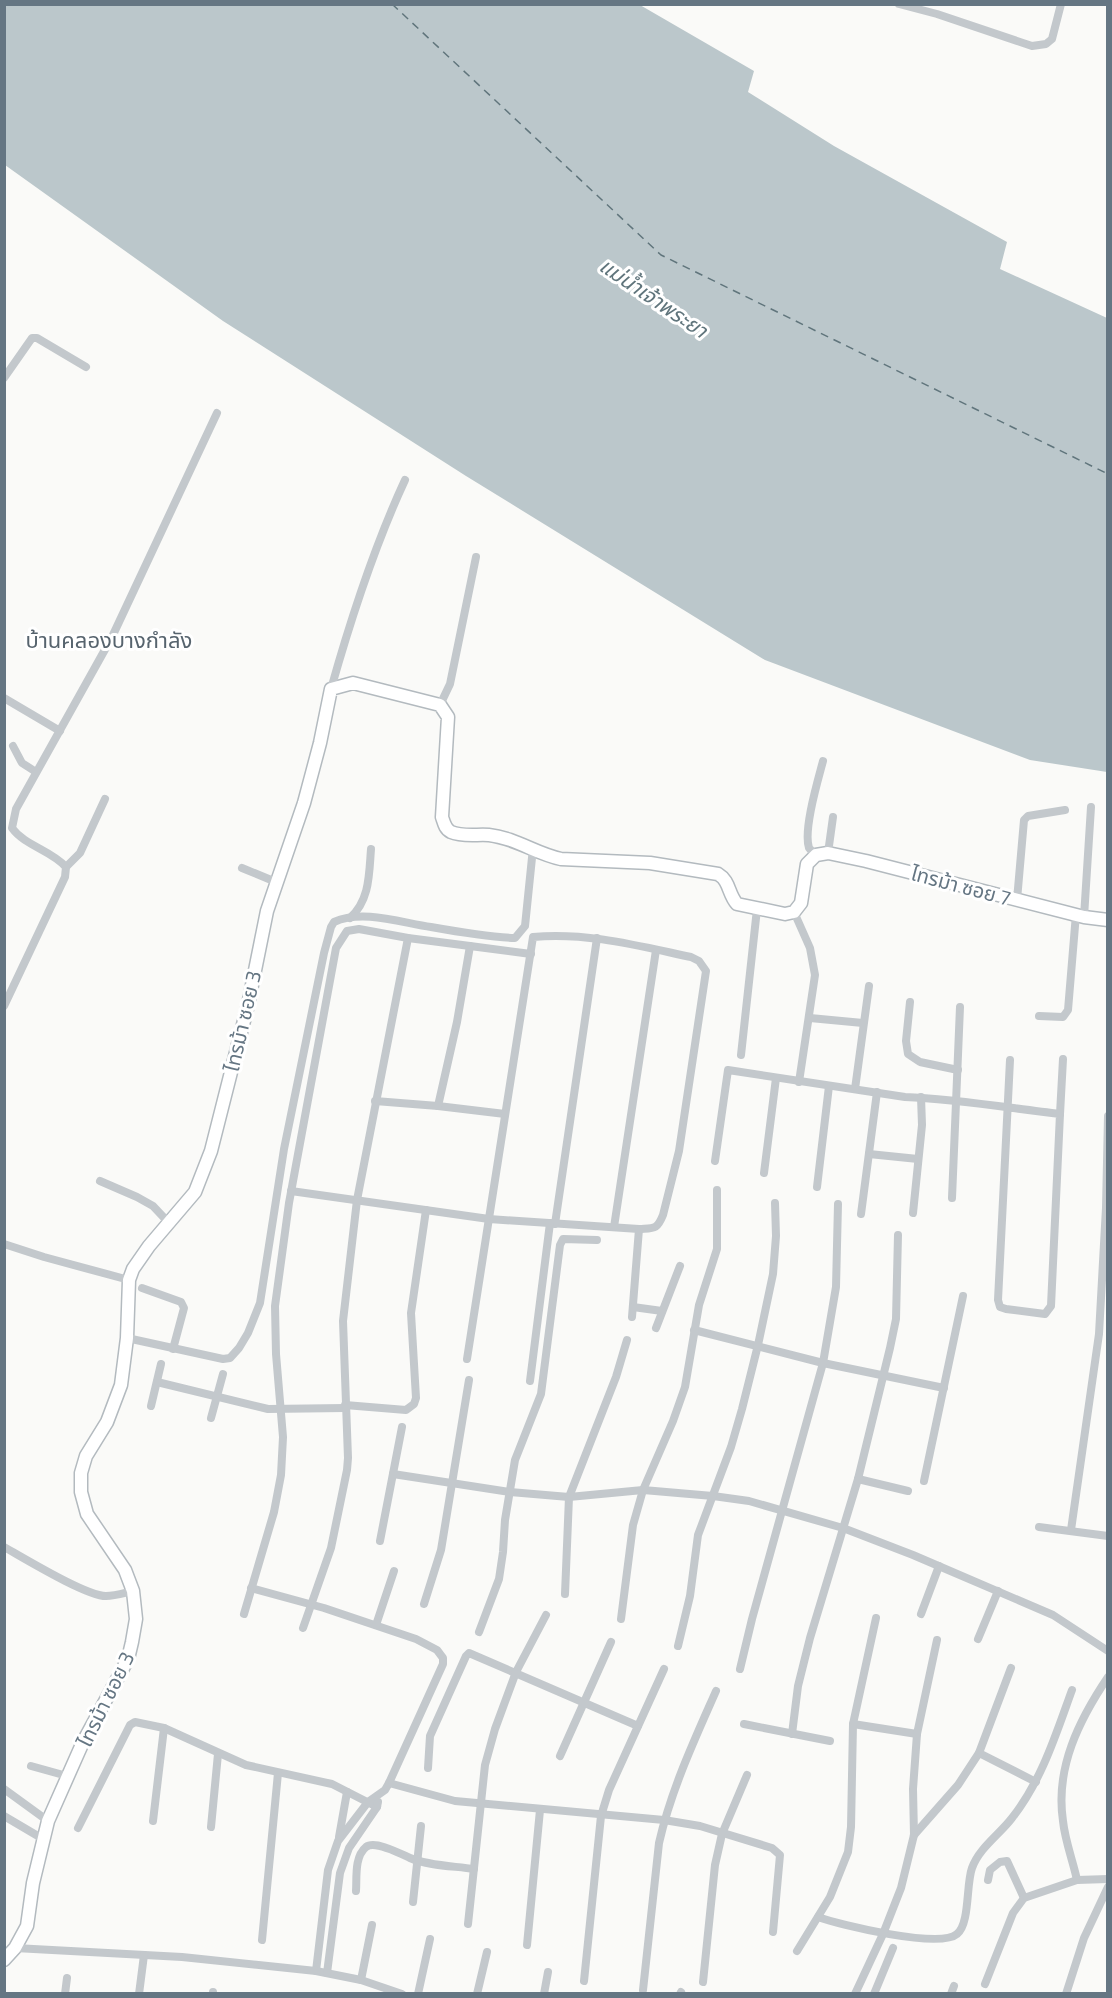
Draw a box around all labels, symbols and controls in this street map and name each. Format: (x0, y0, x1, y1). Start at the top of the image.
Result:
water label: แม่น้ำเจ้าพระยา (595, 251, 714, 343)
district label: บ้านคลองบางกำลัง (26, 626, 192, 652)
street label: ไทรม้า ซอย 7 (908, 860, 1013, 910)
street label: ไทรม้า ซอย 3 (219, 968, 265, 1075)
street label: ไทรม้า ซอย 3 (71, 1647, 138, 1751)

